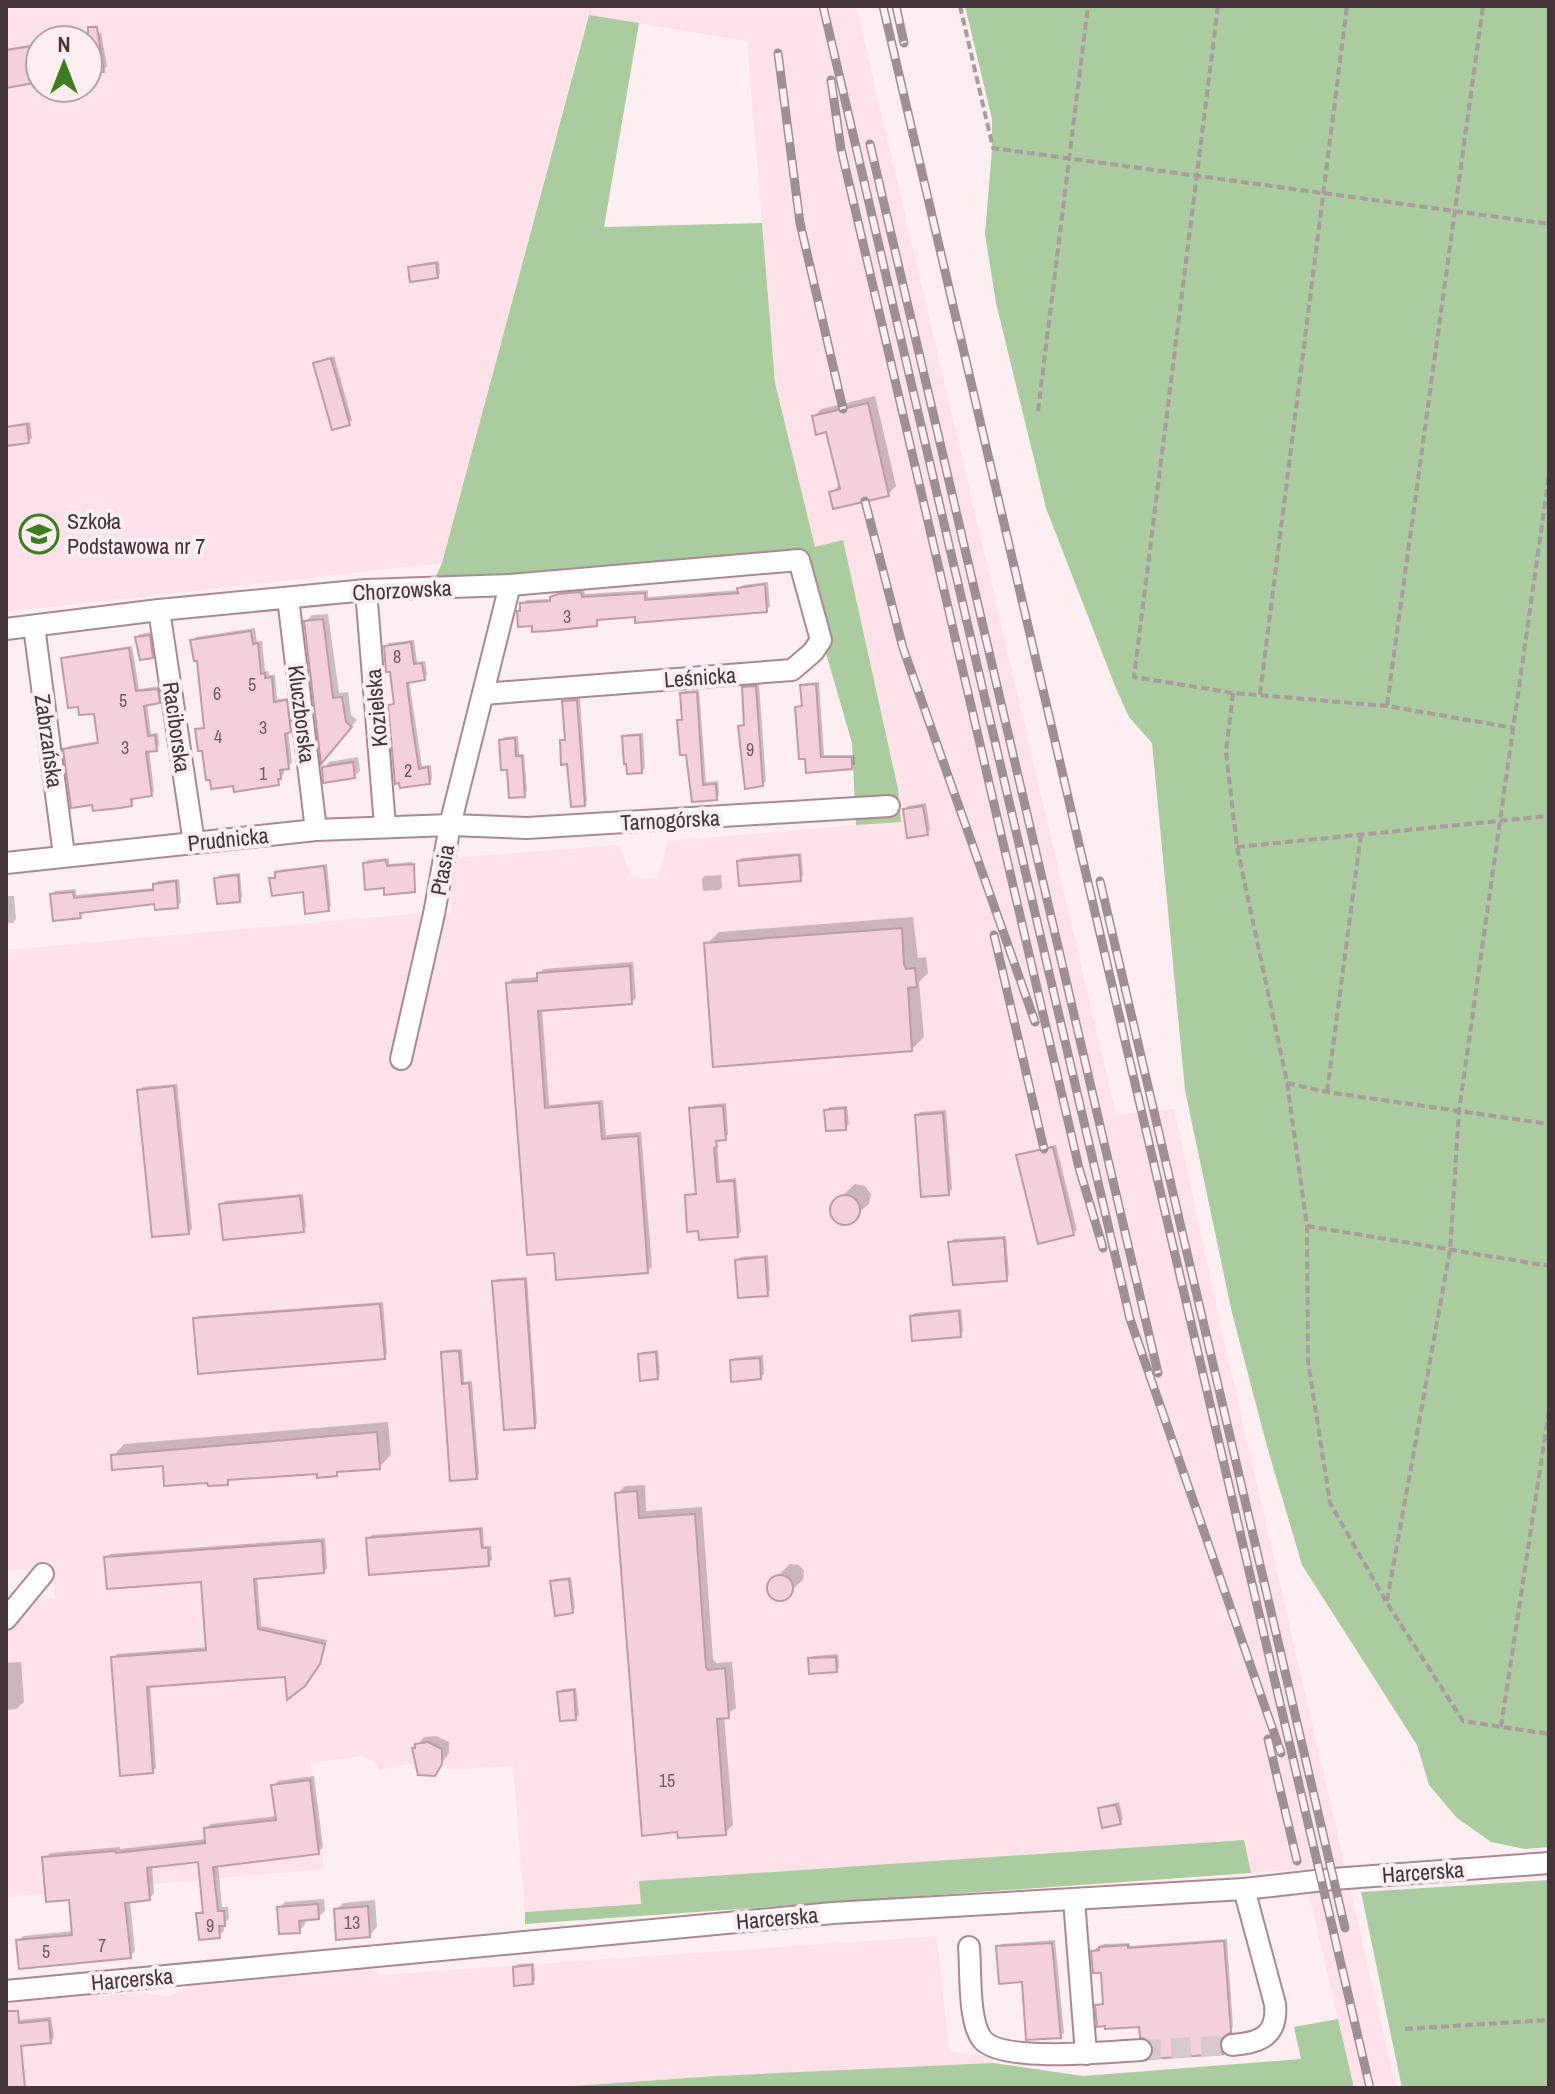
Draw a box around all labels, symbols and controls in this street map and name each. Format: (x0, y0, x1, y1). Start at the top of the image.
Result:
north arrow (24, 24, 104, 104)
text: N (57, 29, 71, 59)
place label: Szkoła Podstawowa nr 7 (67, 506, 205, 561)
school or university icon: Szkoła Podstawowa nr 7 (18, 513, 60, 555)
street label: Chorzowska (352, 572, 452, 608)
house number: 3 (563, 604, 571, 629)
house number: 8 (393, 644, 401, 669)
street label: Leśnicka (663, 660, 737, 694)
street label: Kluczborska (281, 663, 323, 765)
street label: Kozielska (358, 668, 394, 748)
house number: 5 (248, 672, 256, 697)
street label: Raciborska (156, 680, 198, 774)
house number: 6 (213, 681, 221, 706)
house number: 5 (119, 688, 127, 713)
street label: Zabrzańska (28, 692, 70, 790)
house number: 3 (259, 715, 267, 740)
house number: 4 (214, 724, 222, 749)
house number: 3 (121, 735, 129, 760)
house number: 9 (746, 737, 754, 762)
house number: 2 (404, 758, 412, 783)
house number: 1 (259, 761, 268, 786)
street label: Tarnogórska (619, 802, 721, 838)
street label: Prudnicka (186, 820, 270, 858)
street label: Ptasia (423, 842, 461, 898)
house number: 15 (659, 1768, 675, 1793)
street label: Harcerska (1381, 1854, 1465, 1890)
street label: Harcerska (735, 1899, 819, 1937)
house number: 13 (344, 1910, 360, 1935)
house number: 9 (206, 1913, 214, 1938)
house number: 7 (98, 1933, 106, 1958)
house number: 5 (42, 1939, 50, 1964)
street label: Harcerska (90, 1960, 174, 1998)

